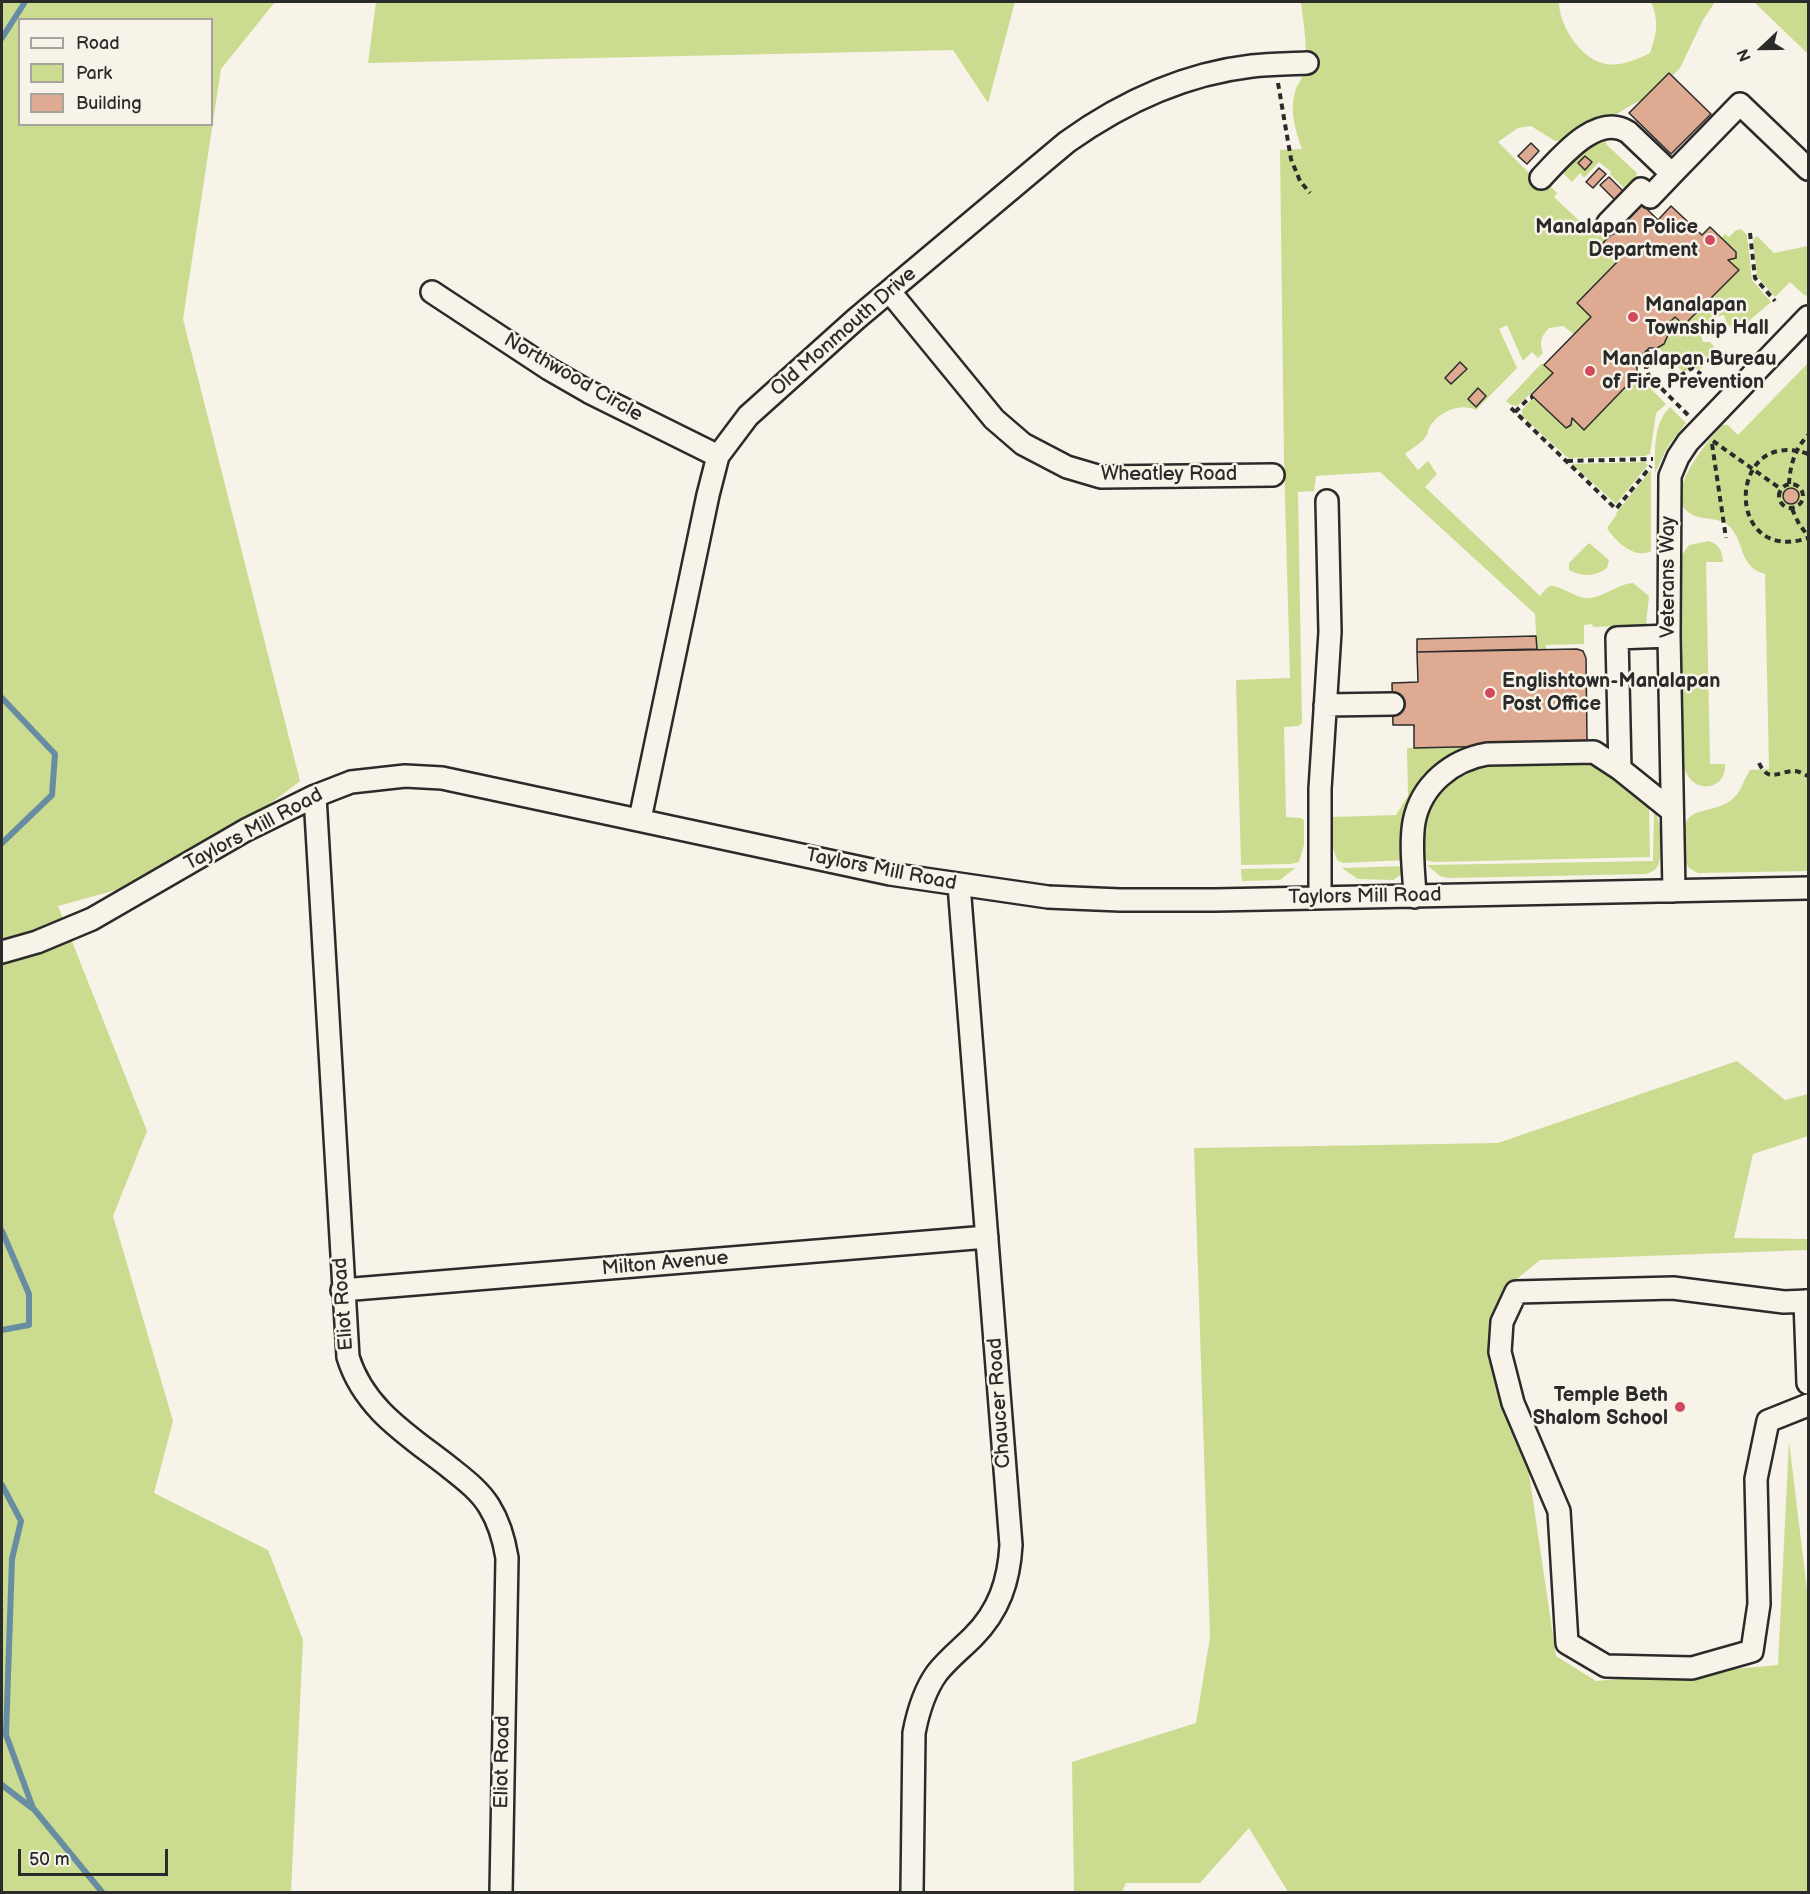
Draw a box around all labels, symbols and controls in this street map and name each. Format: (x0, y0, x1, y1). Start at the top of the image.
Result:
legend (18, 18, 213, 126)
north arrow (1732, 18, 1792, 78)
text: Road (76, 33, 120, 54)
text: N (1734, 46, 1756, 64)
text: Park (76, 63, 112, 84)
text: Building (76, 93, 142, 114)
place label: Manalapan Police Department (1535, 216, 1698, 263)
marker: Manalapan Police Department (1703, 233, 1717, 247)
street label: Old Monmouth Drive (766, 262, 922, 402)
place label: Manalapan Township Hall (1645, 294, 1769, 341)
marker: Manalapan Township Hall (1626, 310, 1640, 324)
street label: Northwood Circle (499, 329, 647, 427)
place label: Manalapan Bureau of Fire Prevention (1602, 348, 1776, 395)
marker: Manalapan Bureau of Fire Prevention (1583, 364, 1597, 378)
street label: Wheatley Road (1101, 463, 1237, 487)
street label: Veterans Way (1657, 516, 1681, 638)
place label: Englishtown-Manalapan Post Office (1502, 670, 1720, 717)
marker: Englishtown-Manalapan Post Office (1483, 686, 1497, 700)
street label: Taylors Mill Road (181, 783, 327, 877)
street label: Taylors Mill Road (804, 844, 958, 896)
street label: Taylors Mill Road (1288, 884, 1442, 910)
street label: Milton Avenue (601, 1247, 729, 1281)
street label: Eliot Road (329, 1257, 359, 1351)
street label: Chaucer Road (983, 1337, 1017, 1469)
place label: Temple Beth Shalom School (1533, 1384, 1668, 1431)
marker: Temple Beth Shalom School (1673, 1400, 1687, 1414)
street label: Eliot Road (490, 1715, 516, 1809)
scale bar (21, 1837, 171, 1875)
text: 50 m (29, 1849, 70, 1870)

